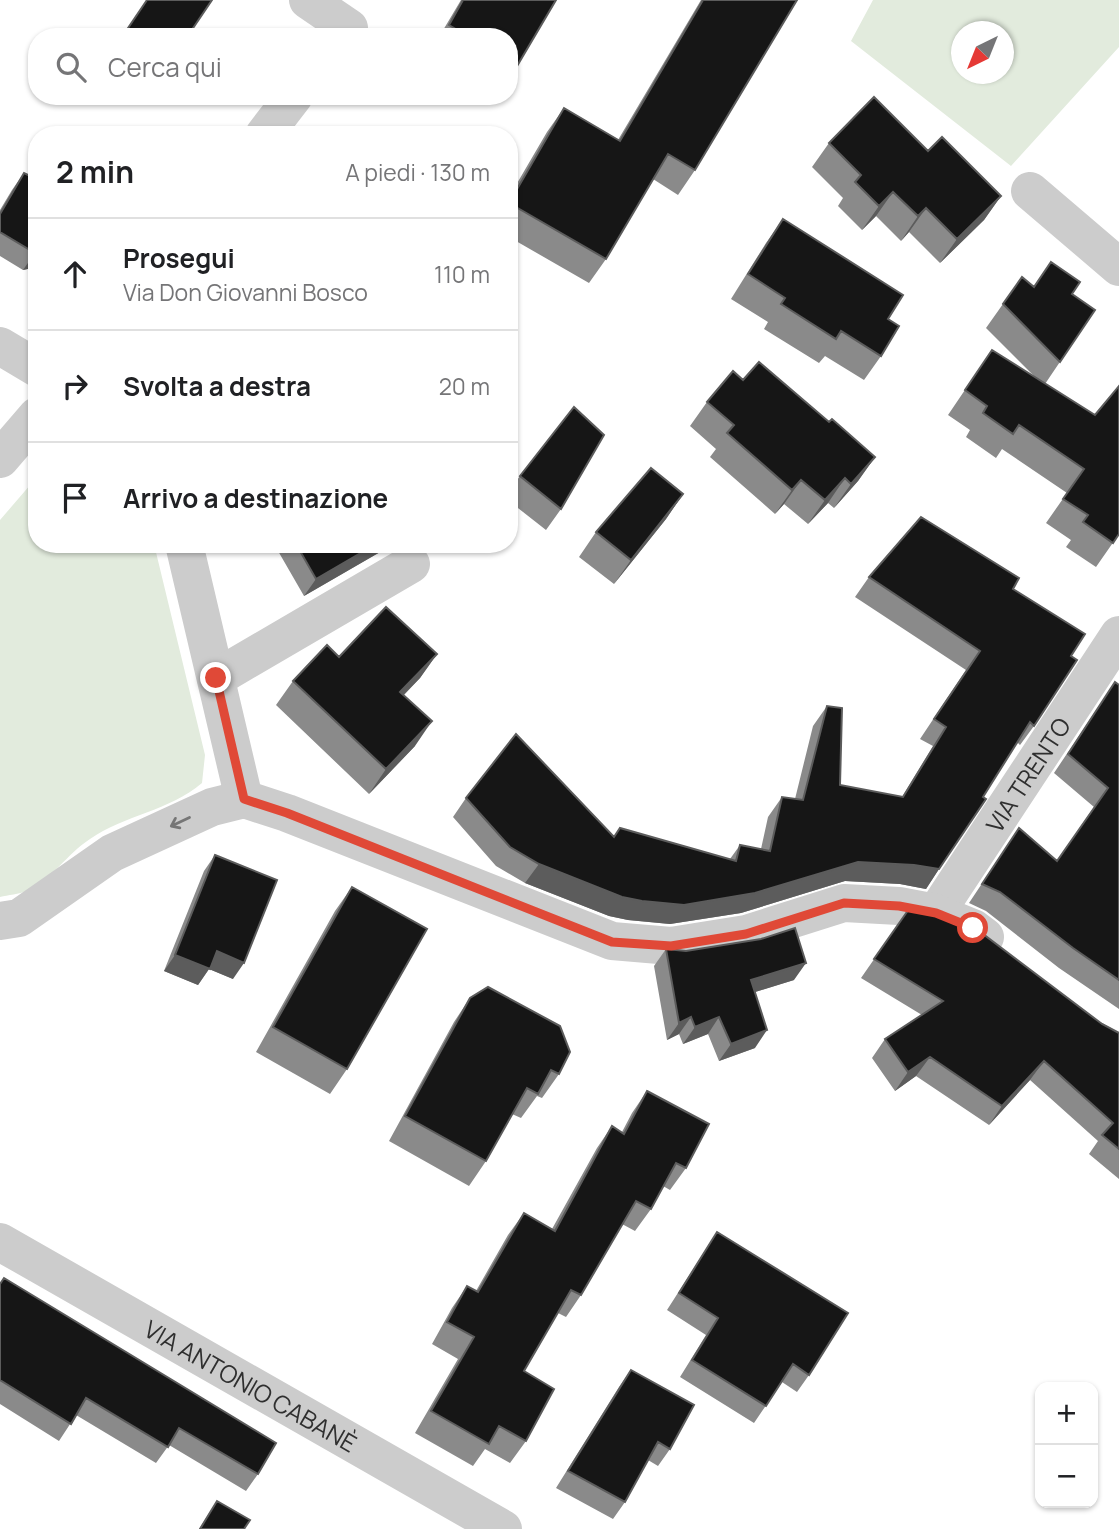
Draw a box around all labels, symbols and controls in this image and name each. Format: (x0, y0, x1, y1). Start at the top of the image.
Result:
north arrow (951, 21, 1014, 84)
search box (28, 28, 518, 105)
icon: search (52, 48, 90, 86)
text: Cerca qui (108, 49, 222, 85)
text: 2 min (56, 151, 134, 192)
text: A piedi · 130 m (345, 156, 490, 188)
text: Prosegui (123, 240, 235, 276)
icon: ahead (56, 255, 94, 293)
text: 110 m (434, 258, 490, 290)
text: Via Don Giovanni Bosco (123, 276, 368, 308)
icon: right (56, 367, 94, 405)
text: Svolta a destra (123, 368, 311, 404)
text: 20 m (439, 370, 490, 402)
icon: arrive (56, 479, 94, 517)
text: Arrivo a destinazione (123, 480, 388, 516)
route end (200, 662, 231, 693)
street label: VIA TRENTO (977, 710, 1077, 838)
one-way arrow (169, 816, 191, 829)
route start (957, 912, 988, 943)
street label: VIA ANTONIO CABANÈ (139, 1311, 363, 1459)
map controls (1035, 1382, 1098, 1508)
button: + (1035, 1382, 1098, 1445)
button: − (1035, 1445, 1098, 1508)

